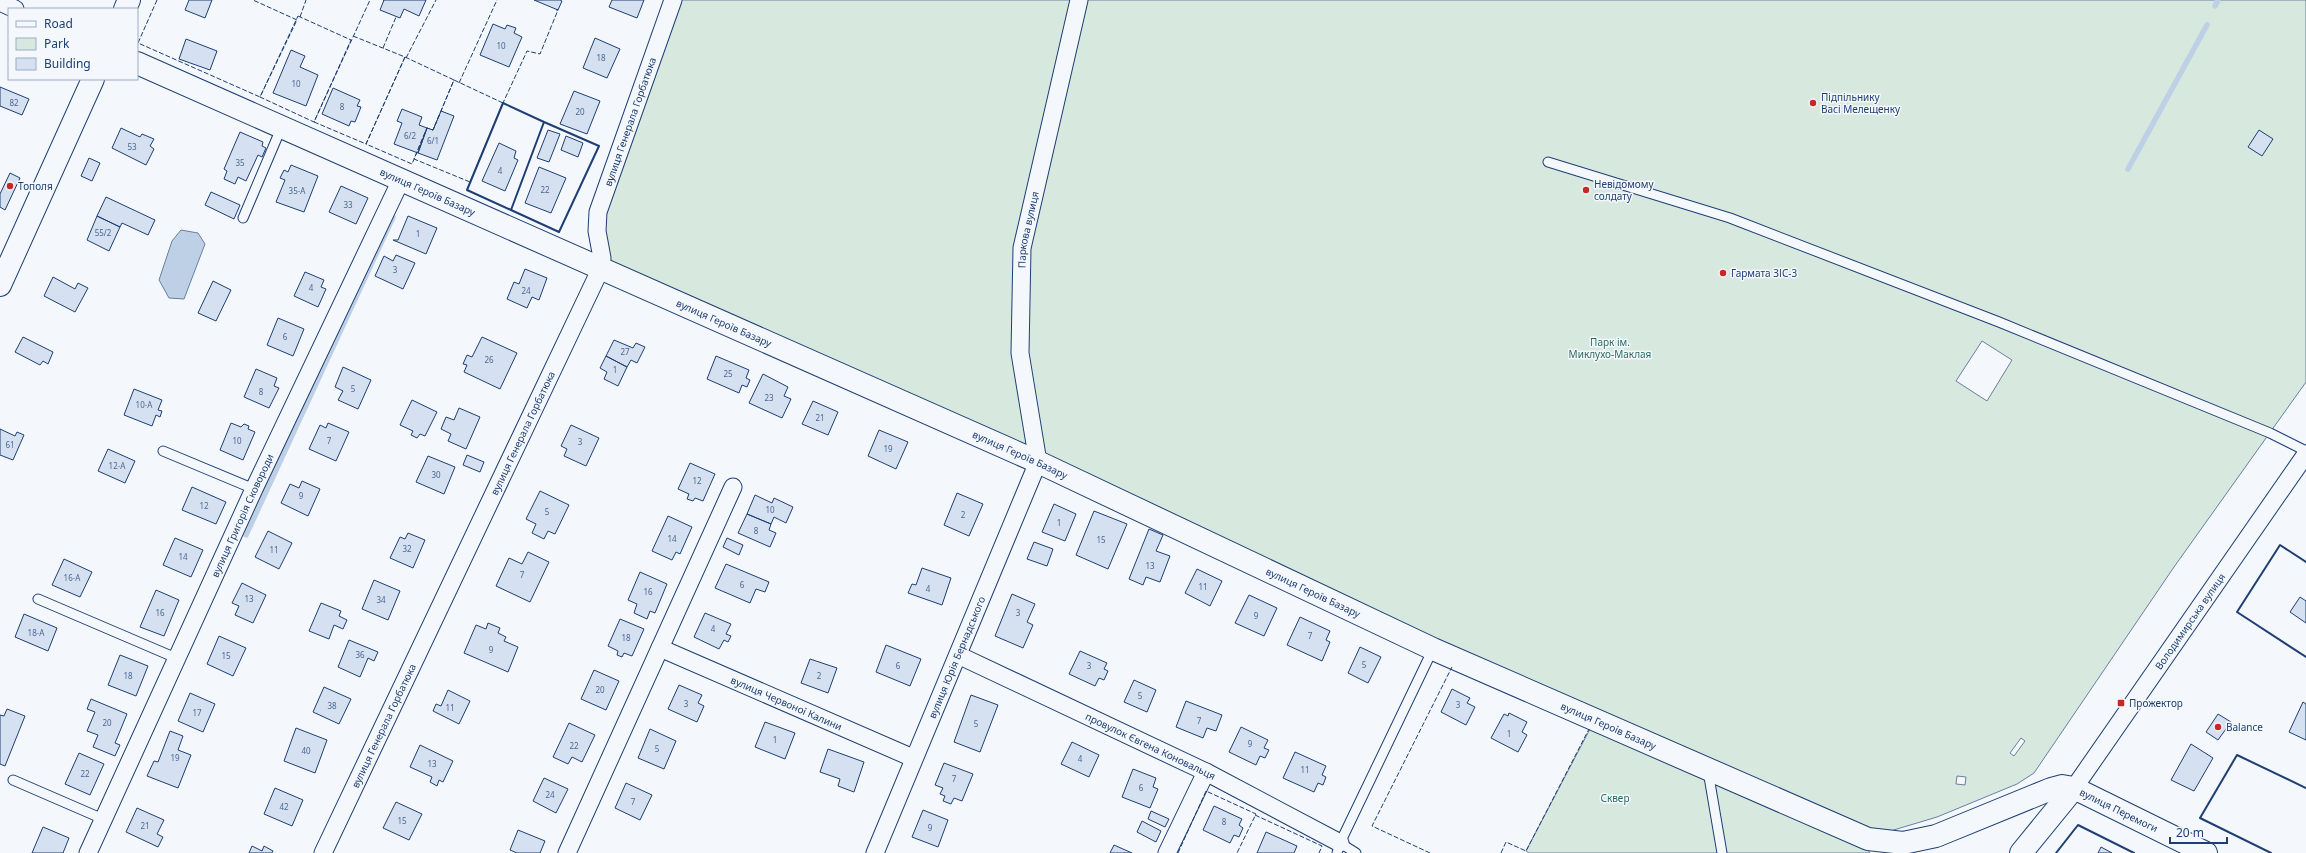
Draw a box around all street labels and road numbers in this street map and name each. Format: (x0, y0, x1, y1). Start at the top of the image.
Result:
street label: вулиця Генерала Горбатюка (601, 55, 659, 188)
street label: вулиця Героїв Базару (378, 165, 478, 219)
street label: Паркова вулиця (1015, 190, 1042, 268)
street label: вулиця Героїв Базару (674, 296, 775, 351)
street label: вулиця Генерала Горбатюка (487, 369, 558, 497)
street label: вулиця Героїв Базару (970, 427, 1071, 482)
street label: вулиця Григорія Сковороди (208, 452, 277, 580)
street label: вулиця Героїв Базару (1264, 564, 1364, 621)
street label: Володимирська вулиця (2151, 570, 2228, 672)
street label: вулиця Юрія Бернадського (925, 594, 988, 721)
street label: вулиця Генерала Горбатюка (348, 661, 419, 790)
street label: вулиця Червоної Калини (729, 673, 844, 733)
street label: вулиця Героїв Базару (1559, 699, 1659, 753)
street label: провулок Євгена Коновальця (1083, 709, 1218, 783)
street label: вулиця Перемоги (2078, 785, 2160, 835)

